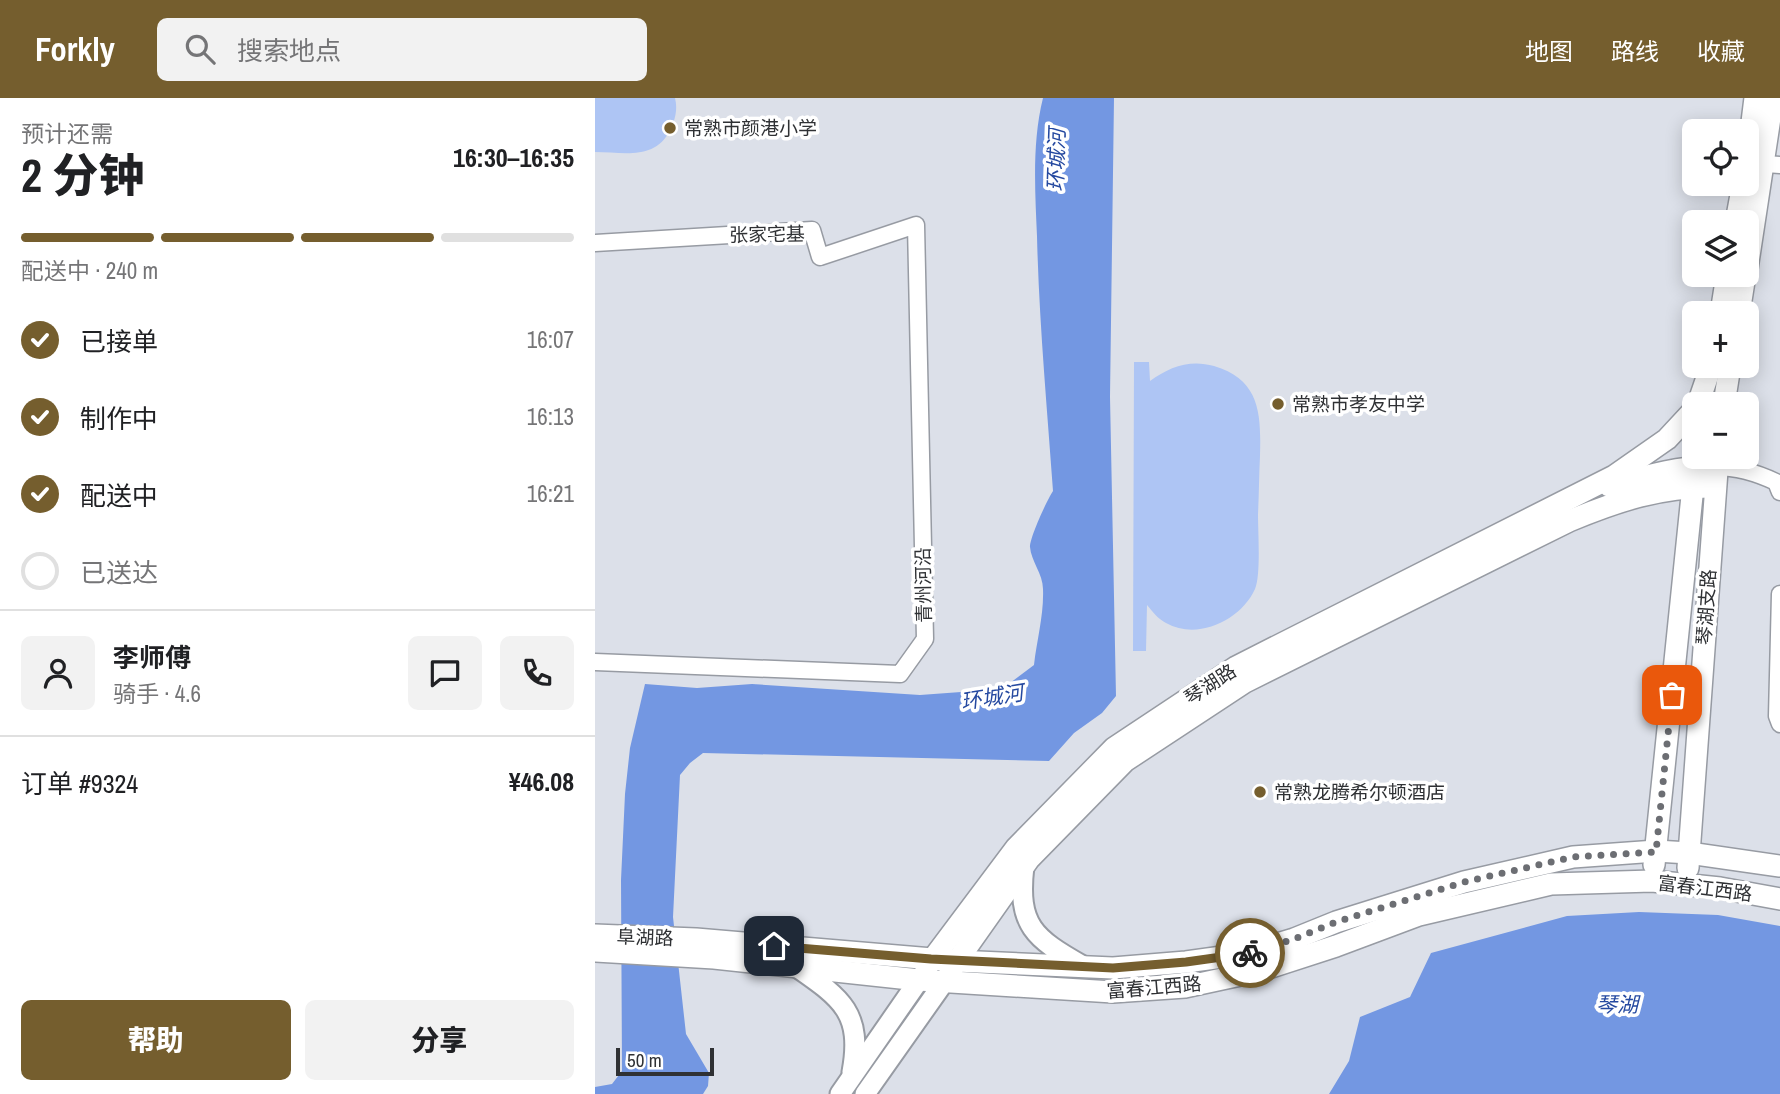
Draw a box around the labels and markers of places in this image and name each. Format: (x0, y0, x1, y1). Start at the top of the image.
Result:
place label: 常熟市颜港小学 (684, 115, 817, 141)
marker: 常熟市颜港小学 (662, 120, 678, 136)
place label: 常熟市孝友中学 (1292, 391, 1425, 417)
marker: 常熟市孝友中学 (1270, 396, 1286, 412)
pin (1642, 665, 1702, 725)
place label: 常熟龙腾希尔顿酒店 (1274, 779, 1445, 805)
marker: 常熟龙腾希尔顿酒店 (1252, 784, 1268, 800)
pin (744, 916, 804, 976)

